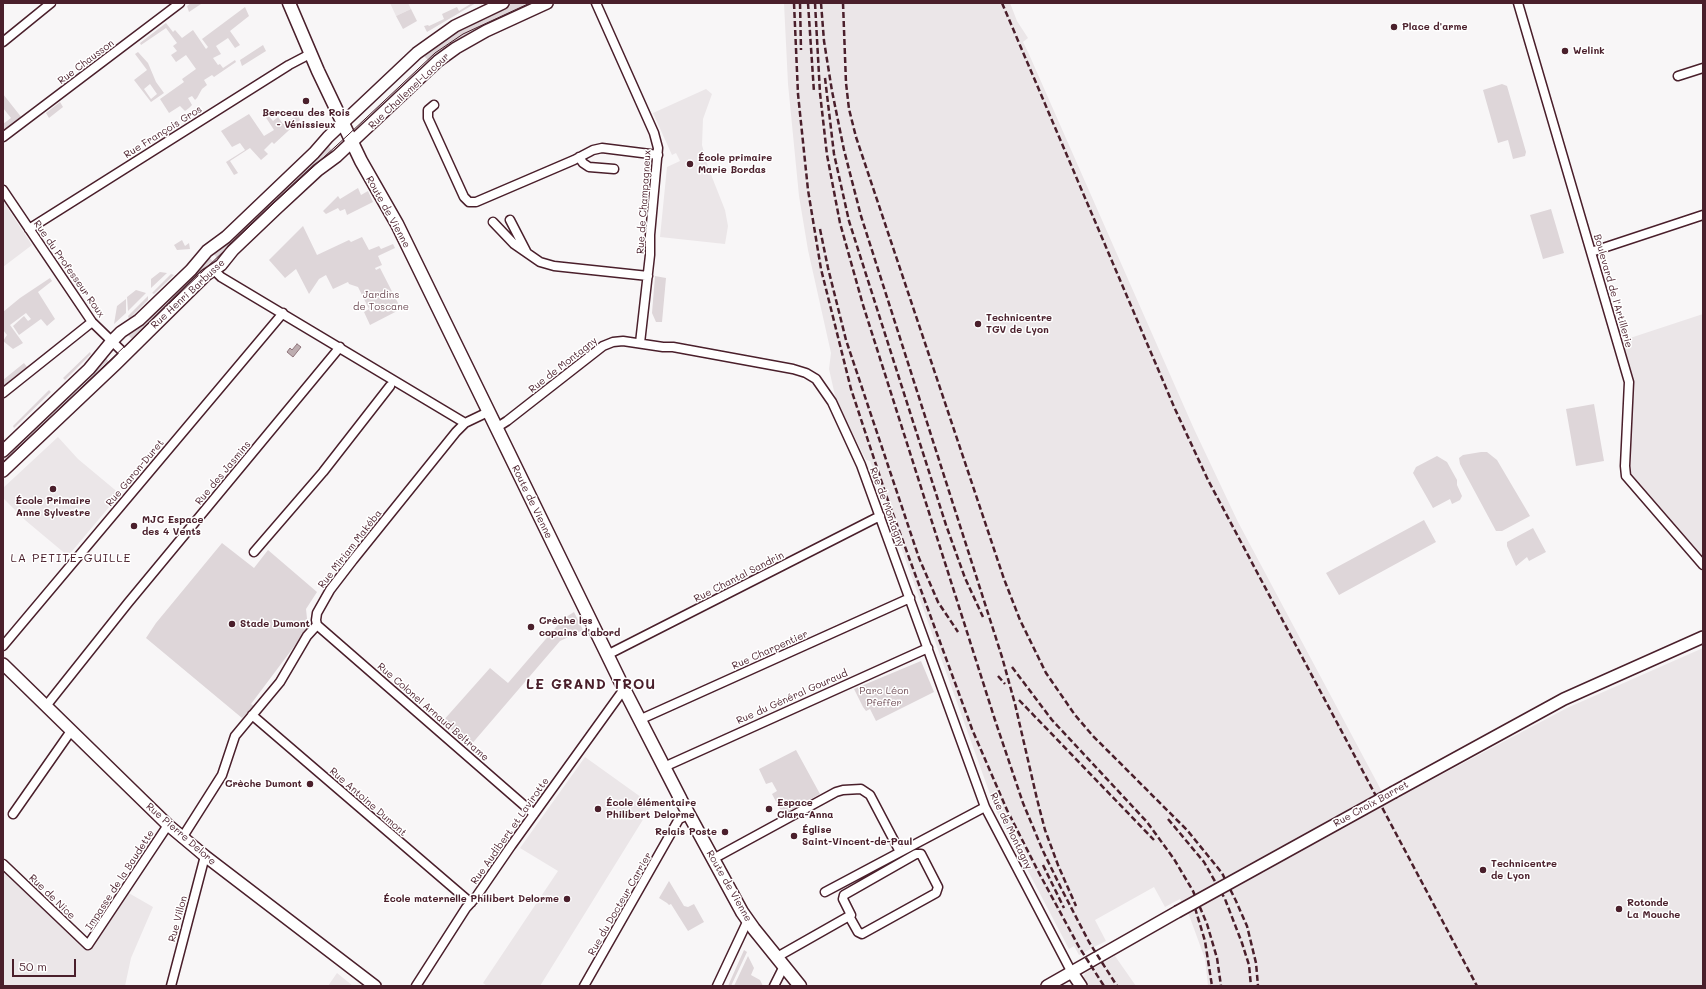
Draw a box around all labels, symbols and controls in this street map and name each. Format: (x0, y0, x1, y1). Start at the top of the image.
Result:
place label: Place d'arme (1402, 21, 1467, 33)
marker: Place d'arme (1389, 22, 1399, 32)
street label: Rue Chausson (56, 37, 116, 87)
place label: Welink (1573, 45, 1605, 57)
marker: Welink (1560, 46, 1570, 56)
street label: Rue Challemel-Lacour (366, 50, 452, 132)
marker: Berceau des Rois - Vénissieux (301, 96, 311, 106)
street label: Rue François Gros (122, 103, 204, 161)
place label: Berceau des Rois - Vénissieux (262, 107, 350, 130)
street label: Rue de Champagneux (634, 149, 654, 255)
place label: École primaire Marie Bordas (698, 152, 772, 176)
marker: École primaire Marie Bordas (685, 159, 695, 169)
street label: Route de Vienne (363, 174, 413, 250)
street label: Rue du Professeur Roux (31, 218, 107, 320)
street label: Boulevard de l'Artillerie (1591, 233, 1635, 349)
street label: Rue Henri Barbusse (149, 257, 227, 331)
park label: Jardins de Toscane (353, 289, 409, 312)
place label: Technicentre TGV de Lyon (986, 312, 1052, 336)
marker: Technicentre TGV de Lyon (973, 319, 983, 329)
street label: Rue de Montagny (526, 335, 600, 395)
street label: Rue Garon-Duret (104, 437, 166, 509)
street label: Rue des Jasmins (193, 439, 253, 507)
street label: Route de Vienne (509, 463, 555, 541)
street label: Rue de Montagny (867, 466, 907, 548)
marker: École Primaire Anne Sylvestre (48, 484, 58, 494)
place label: École Primaire Anne Sylvestre (16, 495, 90, 518)
street label: Rue Miriam Makéba (316, 507, 384, 591)
place label: MJC Espace des 4 Vents (142, 514, 204, 538)
marker: MJC Espace des 4 Vents (129, 521, 139, 531)
street label: Rue Chantal Sandrin (692, 549, 786, 605)
district label: LA PETITE-GUILLE (11, 551, 131, 565)
place label: Crèche les copains d'abord (539, 615, 620, 638)
place label: Stade Dumont (240, 618, 310, 630)
marker: Stade Dumont (227, 619, 237, 629)
marker: Crèche les copains d'abord (526, 622, 536, 632)
street label: Rue Charpentier (730, 628, 810, 672)
street label: Rue Colonel Arnaud Beltrame (375, 660, 491, 764)
street label: Rue du Général Gouraud (735, 667, 849, 727)
district label: LE GRAND TROU (526, 677, 656, 693)
park label: Parc Léon Pfeffer (859, 685, 909, 708)
street label: Rue Antoine Dumont (327, 765, 409, 839)
street label: Rue Audibert et Lavirotte (468, 775, 552, 887)
place label: Crèche Dumont (225, 778, 302, 790)
street label: Rue Croix Barret (1331, 778, 1411, 830)
marker: Crèche Dumont (305, 779, 315, 789)
street label: Rue de Montagny (987, 791, 1035, 871)
place label: École élémentaire Philibert Delorme (606, 797, 696, 820)
place label: Espace Clara-Anna (777, 797, 833, 820)
street label: Rue Pierre Delore (144, 800, 218, 868)
marker: École élémentaire Philibert Delorme (593, 804, 603, 814)
marker: Espace Clara-Anna (764, 804, 774, 814)
place label: Église Saint-Vincent-de-Paul (802, 824, 912, 848)
place label: Relais Poste (655, 826, 717, 838)
marker: Relais Poste (720, 827, 730, 837)
street label: Impasse de la Baudette (83, 828, 157, 932)
marker: Église Saint-Vincent-de-Paul (789, 831, 799, 841)
street label: Route de Vienne (704, 848, 754, 924)
street label: Rue du Docteur Carrier (586, 850, 654, 958)
place label: Technicentre de Lyon (1491, 858, 1557, 882)
marker: Technicentre de Lyon (1478, 865, 1488, 875)
street label: Rue de Nice (26, 872, 78, 922)
place label: École maternelle Philibert Delorme (383, 893, 559, 905)
marker: École maternelle Philibert Delorme (562, 894, 572, 904)
street label: Rue Villon (166, 895, 190, 943)
place label: Rotonde La Mouche (1627, 897, 1680, 920)
marker: Rotonde La Mouche (1614, 904, 1624, 914)
scale bar (14, 951, 78, 977)
text: 50 m (19, 958, 47, 974)

